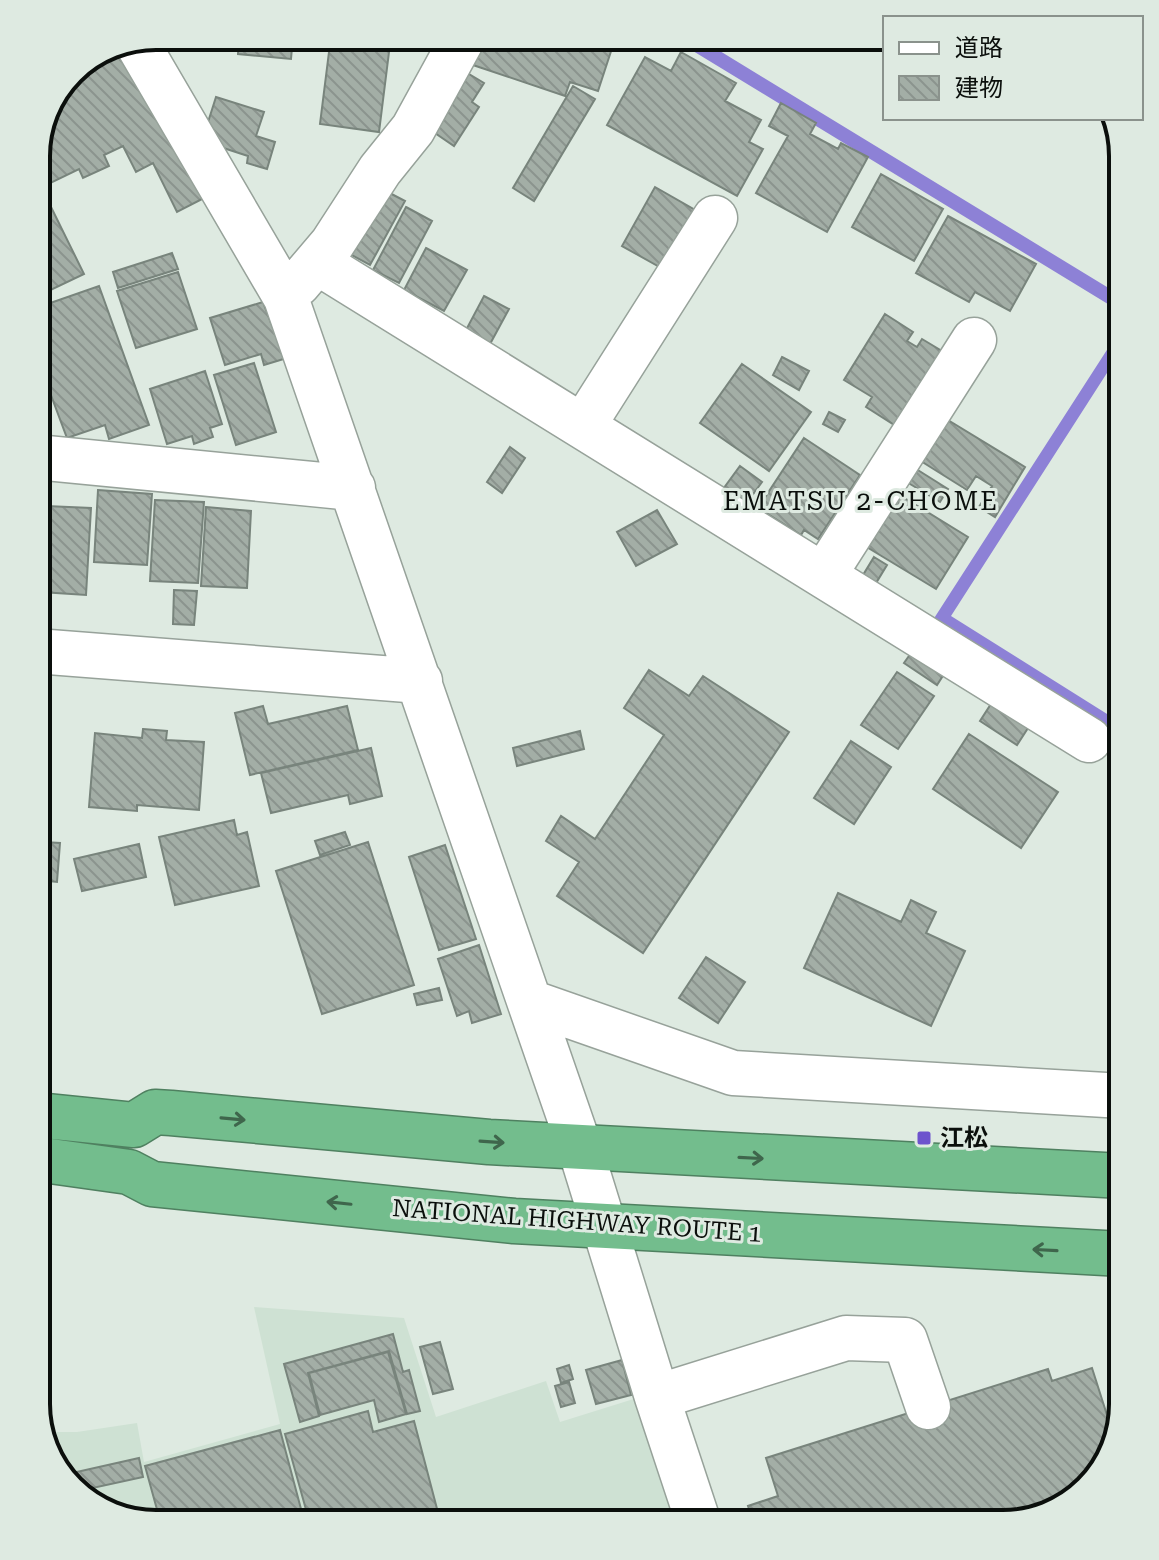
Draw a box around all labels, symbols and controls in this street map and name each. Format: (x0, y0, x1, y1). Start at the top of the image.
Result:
legend (883, 16, 1143, 120)
text: 道路 (955, 34, 1003, 62)
text: 建物 (955, 74, 1003, 102)
district label: EMATSU 2-CHOME (723, 486, 999, 516)
one-way arrow (219, 1112, 246, 1127)
place label: 江松 (940, 1124, 988, 1152)
marker: 江松 (915, 1129, 933, 1147)
one-way arrow (478, 1135, 505, 1150)
one-way arrow (737, 1150, 764, 1165)
street label: NATIONAL HIGHWAY ROUTE 1 (391, 1194, 763, 1248)
one-way arrow (326, 1195, 353, 1210)
one-way arrow (1032, 1242, 1059, 1257)

